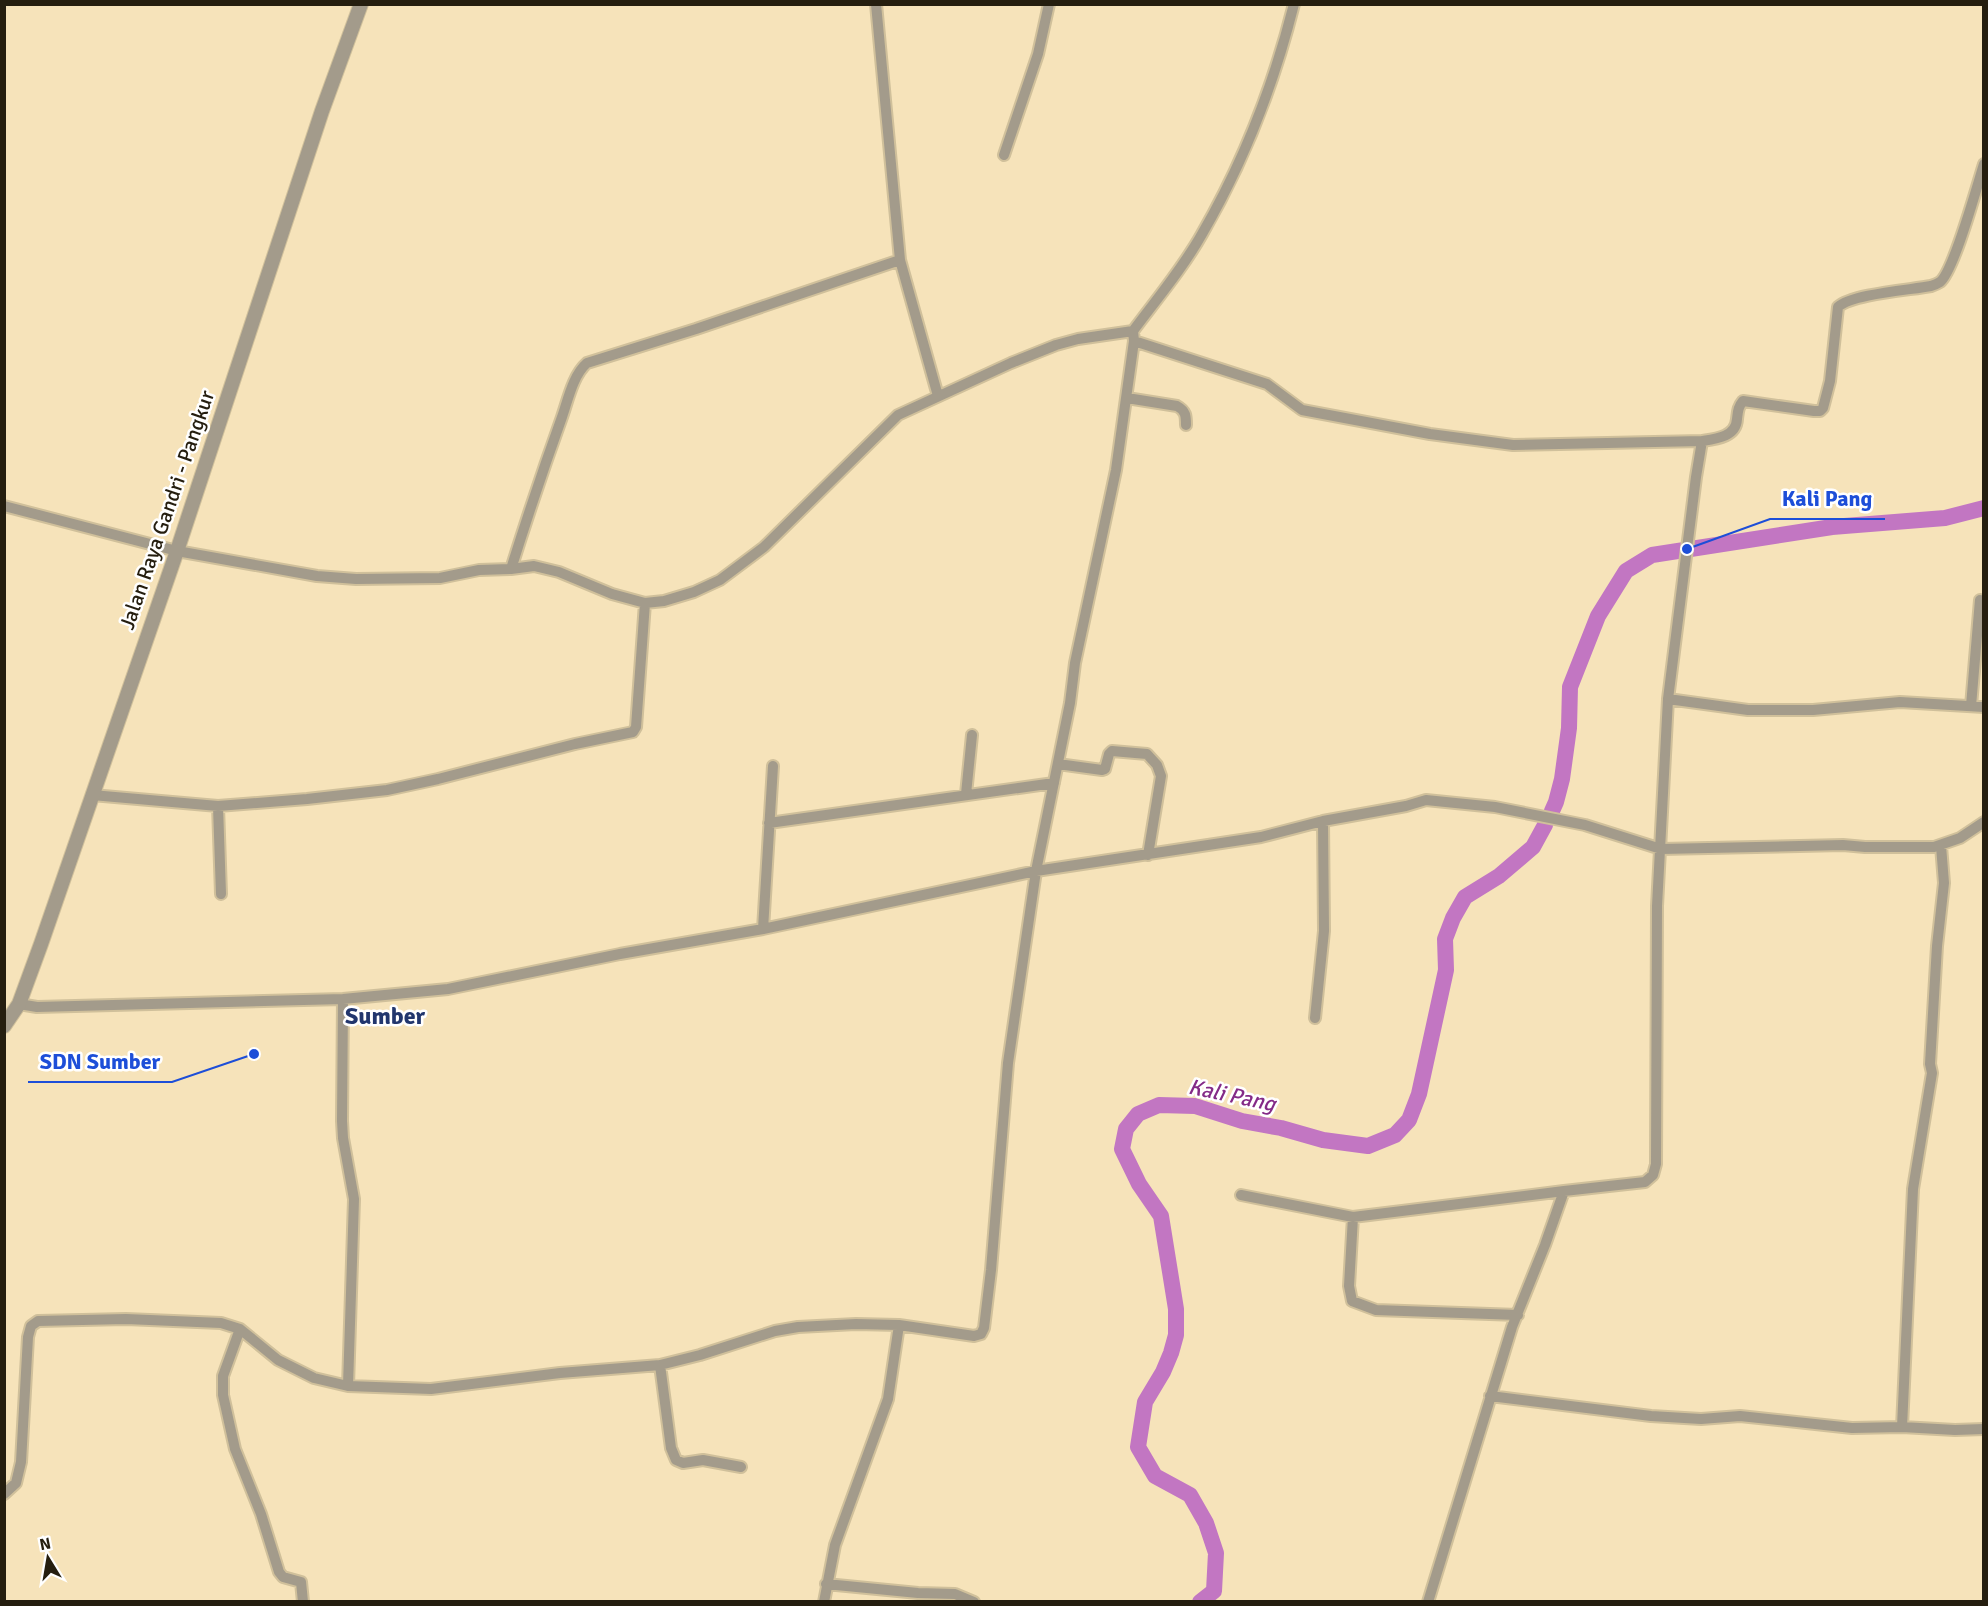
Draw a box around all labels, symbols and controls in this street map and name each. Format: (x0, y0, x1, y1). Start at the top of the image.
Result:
street label: Jalan Raya Gandri - Pangkur (114, 387, 220, 633)
callout: Kali Pang (1770, 479, 1885, 519)
text: Kali Pang (1782, 485, 1872, 512)
district label: Sumber (345, 1001, 426, 1031)
callout: SDN Sumber (28, 1042, 172, 1082)
text: SDN Sumber (40, 1048, 161, 1075)
water label: Kali Pang (1186, 1073, 1280, 1118)
north arrow (18, 1528, 78, 1588)
text: N (38, 1533, 53, 1555)

